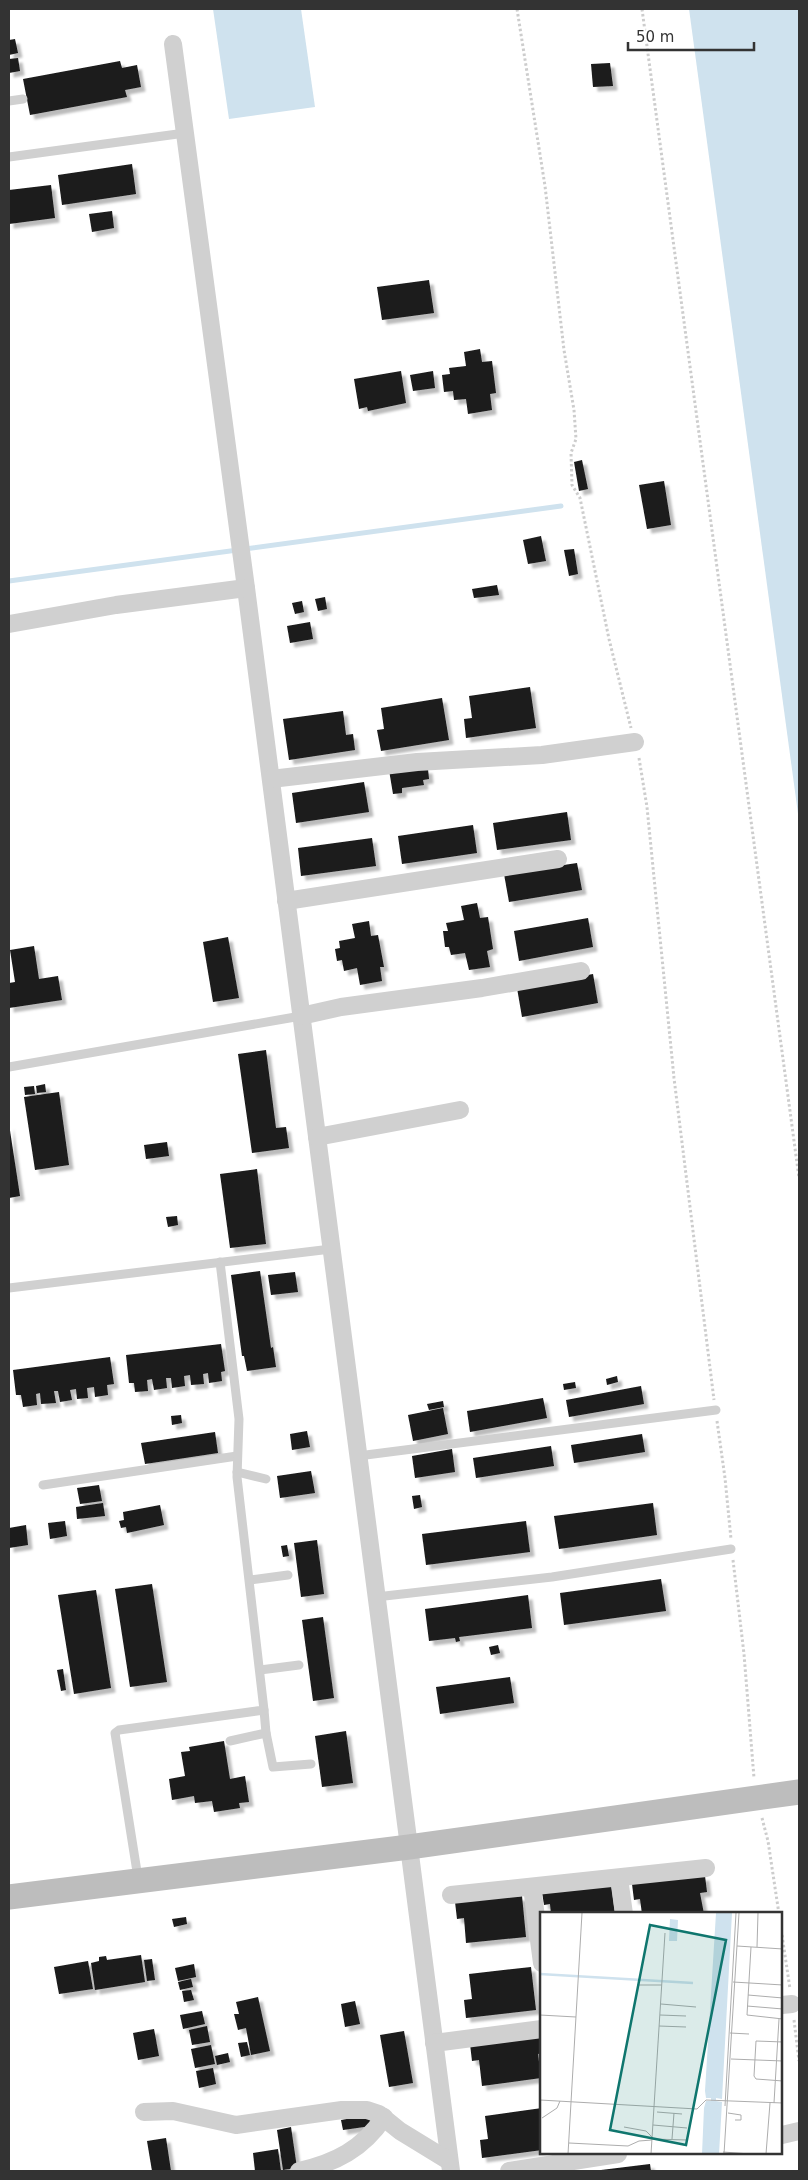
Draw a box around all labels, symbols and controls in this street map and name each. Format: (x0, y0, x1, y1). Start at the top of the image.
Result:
scale bar (628, 20, 754, 52)
text: 50 m (636, 28, 674, 46)
inset map (540, 1912, 783, 2155)

